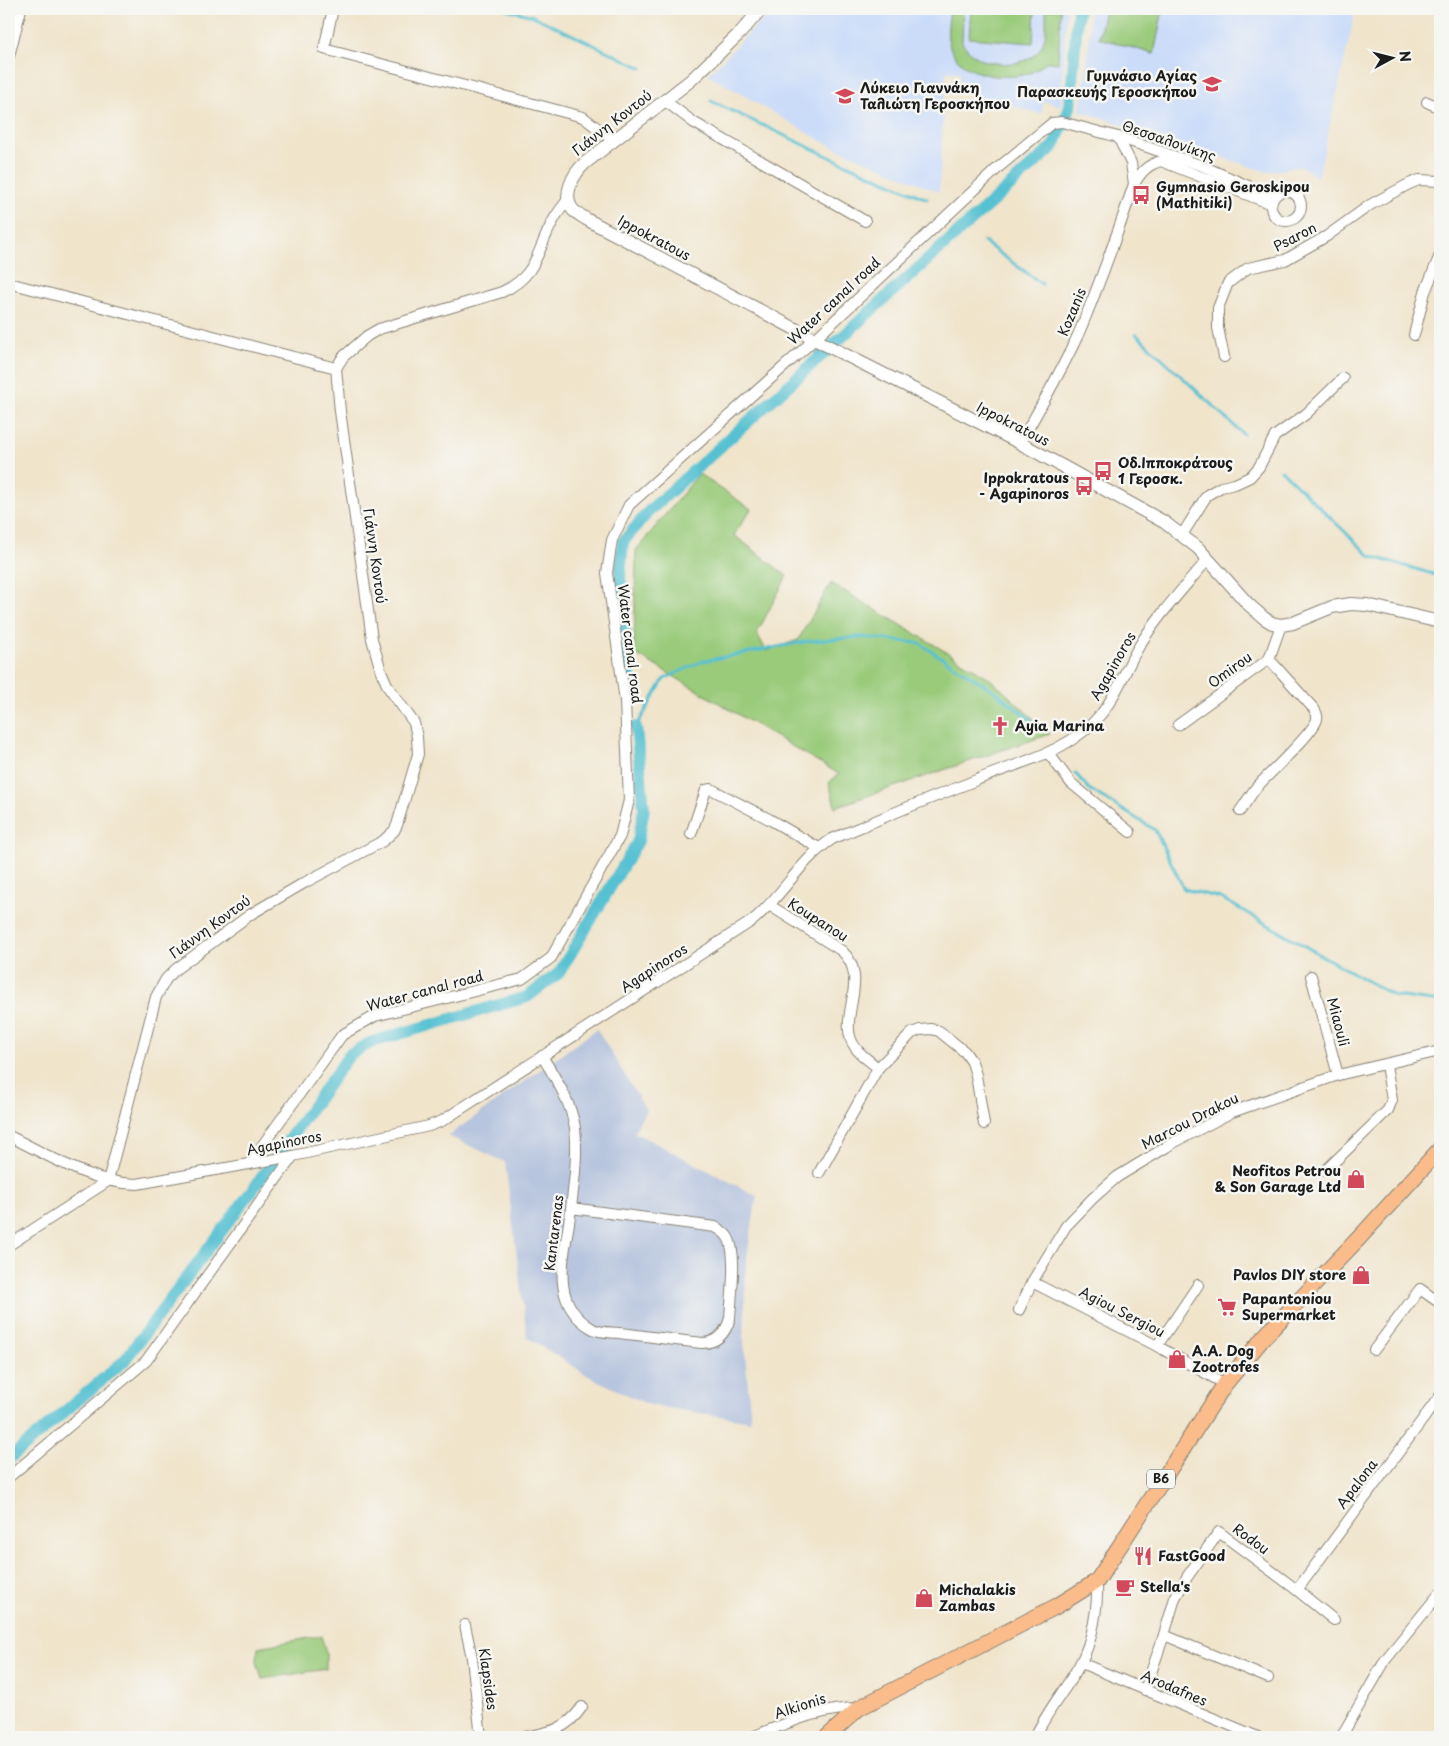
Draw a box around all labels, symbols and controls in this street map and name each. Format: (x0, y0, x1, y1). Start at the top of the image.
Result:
north arrow (1366, 32, 1416, 82)
text: N (1394, 50, 1416, 63)
place label: Γυμνάσιο Αγίας Παρασκευής Γεροσκήπου (1017, 65, 1197, 102)
school or university icon: Γυμνάσιο Αγίας Παρασκευής Γεροσκήπου (1201, 73, 1223, 95)
place label: Λύκειο Γιαννάκη Ταλιώτη Γεροσκήπου (860, 77, 1010, 114)
street label: Γιάννη Κοντού (567, 85, 656, 160)
school or university icon: Λύκειο Γιαννάκη Ταλιώτη Γεροσκήπου (834, 85, 856, 107)
street label: Θεσσαλονίκης (1119, 115, 1219, 166)
place label: Gymnasio Geroskipou (Mathitiki) (1156, 176, 1309, 213)
bus stop icon: Gymnasio Geroskipou (Mathitiki) (1130, 184, 1152, 206)
street label: Ippokratous (614, 210, 694, 266)
street label: Psaron (1269, 217, 1320, 256)
street label: Water canal road (783, 252, 885, 349)
street label: Kozanis (1052, 284, 1091, 339)
street label: Ippokratous (973, 396, 1053, 451)
place label: Οδ.Ιπποκράτους 1 Γεροσκ. (1118, 452, 1233, 489)
bus stop icon: Οδ.Ιπποκράτους 1 Γεροσκ. (1092, 460, 1114, 482)
place label: Ippokratous - Agapinoros (979, 467, 1069, 504)
bus stop icon: Ippokratous - Agapinoros (1073, 475, 1095, 497)
street label: Γιάννη Κοντού (358, 507, 393, 605)
street label: Water canal road (613, 583, 648, 705)
street label: Agapinoros (1084, 628, 1141, 704)
street label: Omirou (1203, 646, 1256, 693)
church icon: Ayia Marina (989, 715, 1011, 737)
place label: Ayia Marina (1015, 715, 1104, 736)
street label: Γιάννη Κοντού (165, 890, 255, 963)
street label: Koupanou (784, 893, 853, 947)
street label: Agapinoros (616, 938, 691, 997)
street label: Water canal road (364, 965, 486, 1016)
street label: Miaouli (1322, 995, 1355, 1049)
street label: Marcou Drakou (1138, 1087, 1242, 1154)
street label: Agapinoros (245, 1125, 323, 1160)
place label: Neofitos Petrou & Son Garage Ltd (1214, 1160, 1341, 1197)
shop icon: Neofitos Petrou & Son Garage Ltd (1345, 1168, 1367, 1190)
street label: Kantarenas (538, 1194, 569, 1272)
place label: Pavlos DIY store (1233, 1264, 1346, 1285)
shop icon: Pavlos DIY store (1350, 1264, 1372, 1286)
street label: Agiou Sergiou (1076, 1281, 1169, 1342)
place label: Papantoniou Supermarket (1242, 1288, 1336, 1325)
supermarket icon: Papantoniou Supermarket (1216, 1296, 1238, 1318)
place label: A.A. Dog Zootrofes (1192, 1340, 1259, 1377)
shop icon: A.A. Dog Zootrofes (1166, 1348, 1188, 1370)
street label: Apalona (1331, 1454, 1383, 1513)
road number: B6 (1147, 1470, 1175, 1488)
street label: Rodou (1229, 1518, 1274, 1559)
restaurant icon: FastGood (1132, 1545, 1154, 1567)
place label: FastGood (1158, 1545, 1226, 1566)
cafe icon: Stella's (1114, 1576, 1136, 1598)
place label: Stella's (1140, 1576, 1191, 1597)
place label: Michalakis Zambas (939, 1579, 1016, 1616)
shop icon: Michalakis Zambas (913, 1587, 935, 1609)
street label: Klapsides (474, 1647, 503, 1711)
street label: Arodafnes (1138, 1664, 1211, 1711)
street label: Alkionis (771, 1687, 828, 1724)

